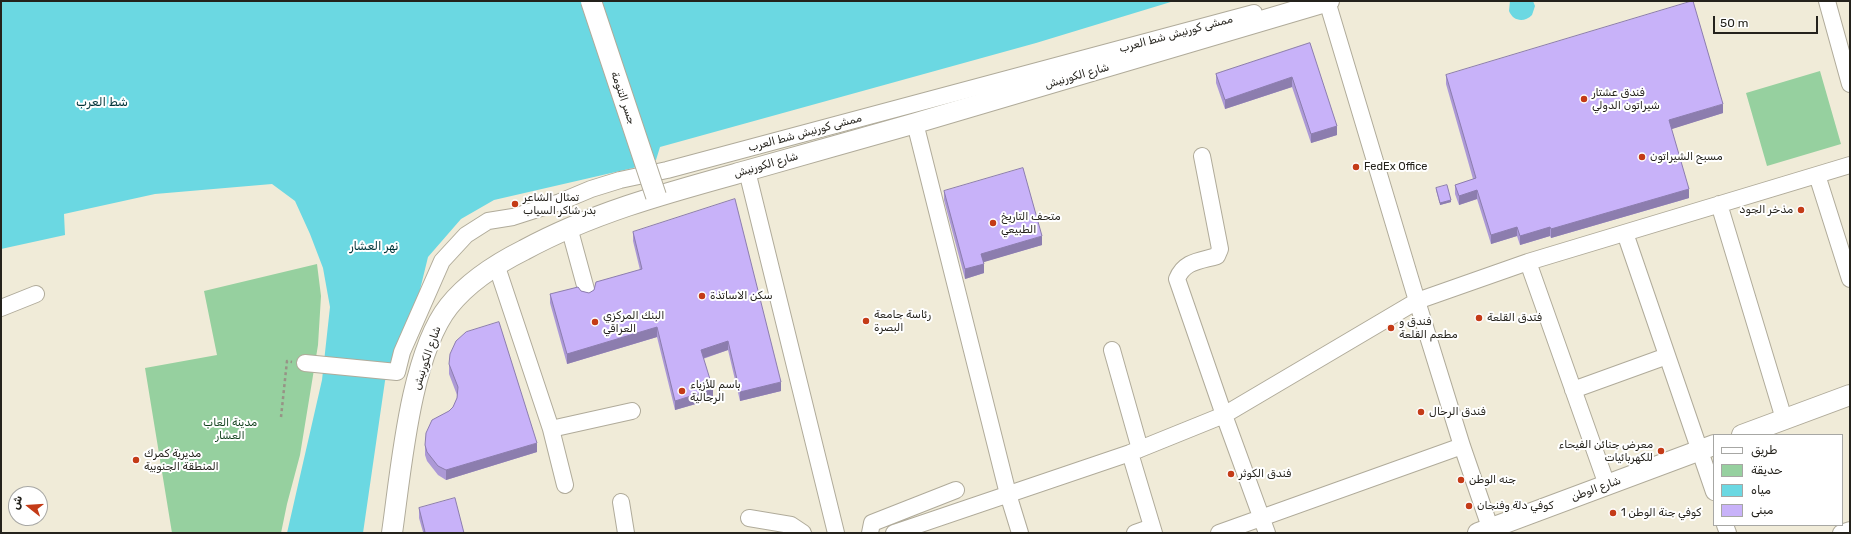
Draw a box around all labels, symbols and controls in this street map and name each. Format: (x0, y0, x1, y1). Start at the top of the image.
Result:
scale bar (1715, 8, 1820, 34)
street label: ممشى كورنيش شط العرب (1118, 12, 1234, 56)
text: 50 m (1720, 16, 1748, 30)
street label: شارع الكورنيش (1043, 60, 1111, 92)
street label: جسر التنومة (608, 70, 638, 126)
place label: فندق عشتار شيراتون الدولي (1592, 86, 1660, 112)
marker: فندق عشتار شيراتون الدولي (1579, 94, 1589, 104)
water label: شط العرب (76, 96, 128, 110)
street label: ممشى كورنيش شط العرب (747, 111, 863, 155)
street label: شارع الكورنيش (732, 149, 800, 181)
place label: مسبح الشيراتون (1650, 150, 1723, 164)
marker: مسبح الشيراتون (1637, 152, 1647, 162)
place label: FedEx Office (1364, 160, 1427, 174)
marker: FedEx Office (1351, 162, 1361, 172)
place label: تمثال الشاعر بدر شاكر السياب (523, 191, 596, 217)
marker: تمثال الشاعر بدر شاكر السياب (510, 199, 520, 209)
place label: مذخر الجود (1739, 203, 1793, 217)
marker: مذخر الجود (1796, 205, 1806, 215)
place label: متحف التاريخ الطبيعي (1001, 210, 1061, 236)
marker: متحف التاريخ الطبيعي (988, 218, 998, 228)
water label: نهر العشار (350, 240, 398, 254)
place label: سكن الاساتذة (710, 289, 773, 303)
marker: سكن الاساتذة (697, 291, 707, 301)
place label: رئاسة جامعة البصرة (874, 308, 931, 334)
place label: البنك المركزي العراقي (603, 309, 665, 335)
place label: فتدق القلعة (1487, 311, 1542, 325)
marker: فتدق القلعة (1474, 313, 1484, 323)
place label: فندق و مطعم القلعة (1399, 315, 1458, 341)
marker: رئاسة جامعة البصرة (861, 316, 871, 326)
marker: البنك المركزي العراقي (590, 317, 600, 327)
marker: فندق و مطعم القلعة (1386, 323, 1396, 333)
street label: شارع الكورنيش (410, 324, 444, 392)
place label: باسم للأزياء الرجالية (690, 378, 741, 404)
marker: باسم للأزياء الرجالية (677, 386, 687, 396)
place label: فندق الرحال (1429, 405, 1486, 419)
marker: فندق الرحال (1416, 407, 1426, 417)
park label: مدينة العاب العشار (203, 416, 257, 442)
legend (1713, 434, 1843, 526)
place label: معرض جنائن الفيحاء للكهربائيات (1559, 438, 1653, 464)
text: طريق (1751, 443, 1777, 457)
marker: معرض جنائن الفيحاء للكهربائيات (1656, 446, 1666, 456)
place label: مديرية كمرك المنطقة الجنوبية (144, 447, 219, 473)
marker: مديرية كمرك المنطقة الجنوبية (131, 455, 141, 465)
text: حديقة (1751, 463, 1783, 477)
place label: فندق الكوثر (1239, 467, 1291, 481)
marker: فندق الكوثر (1226, 469, 1236, 479)
place label: جنه الوطن (1469, 473, 1516, 487)
street label: شارع الوطن (1569, 474, 1623, 504)
marker: جنه الوطن (1456, 475, 1466, 485)
text: مياه (1751, 483, 1771, 497)
north arrow (8, 486, 48, 526)
text: ش (9, 494, 25, 511)
place label: كوفي دلة وفنجان (1477, 499, 1553, 513)
marker: كوفي دلة وفنجان (1464, 501, 1474, 511)
text: مبنى (1751, 503, 1773, 517)
place label: كوفي جنة الوطن 1 (1621, 506, 1701, 520)
marker: كوفي جنة الوطن 1 (1608, 508, 1618, 518)

